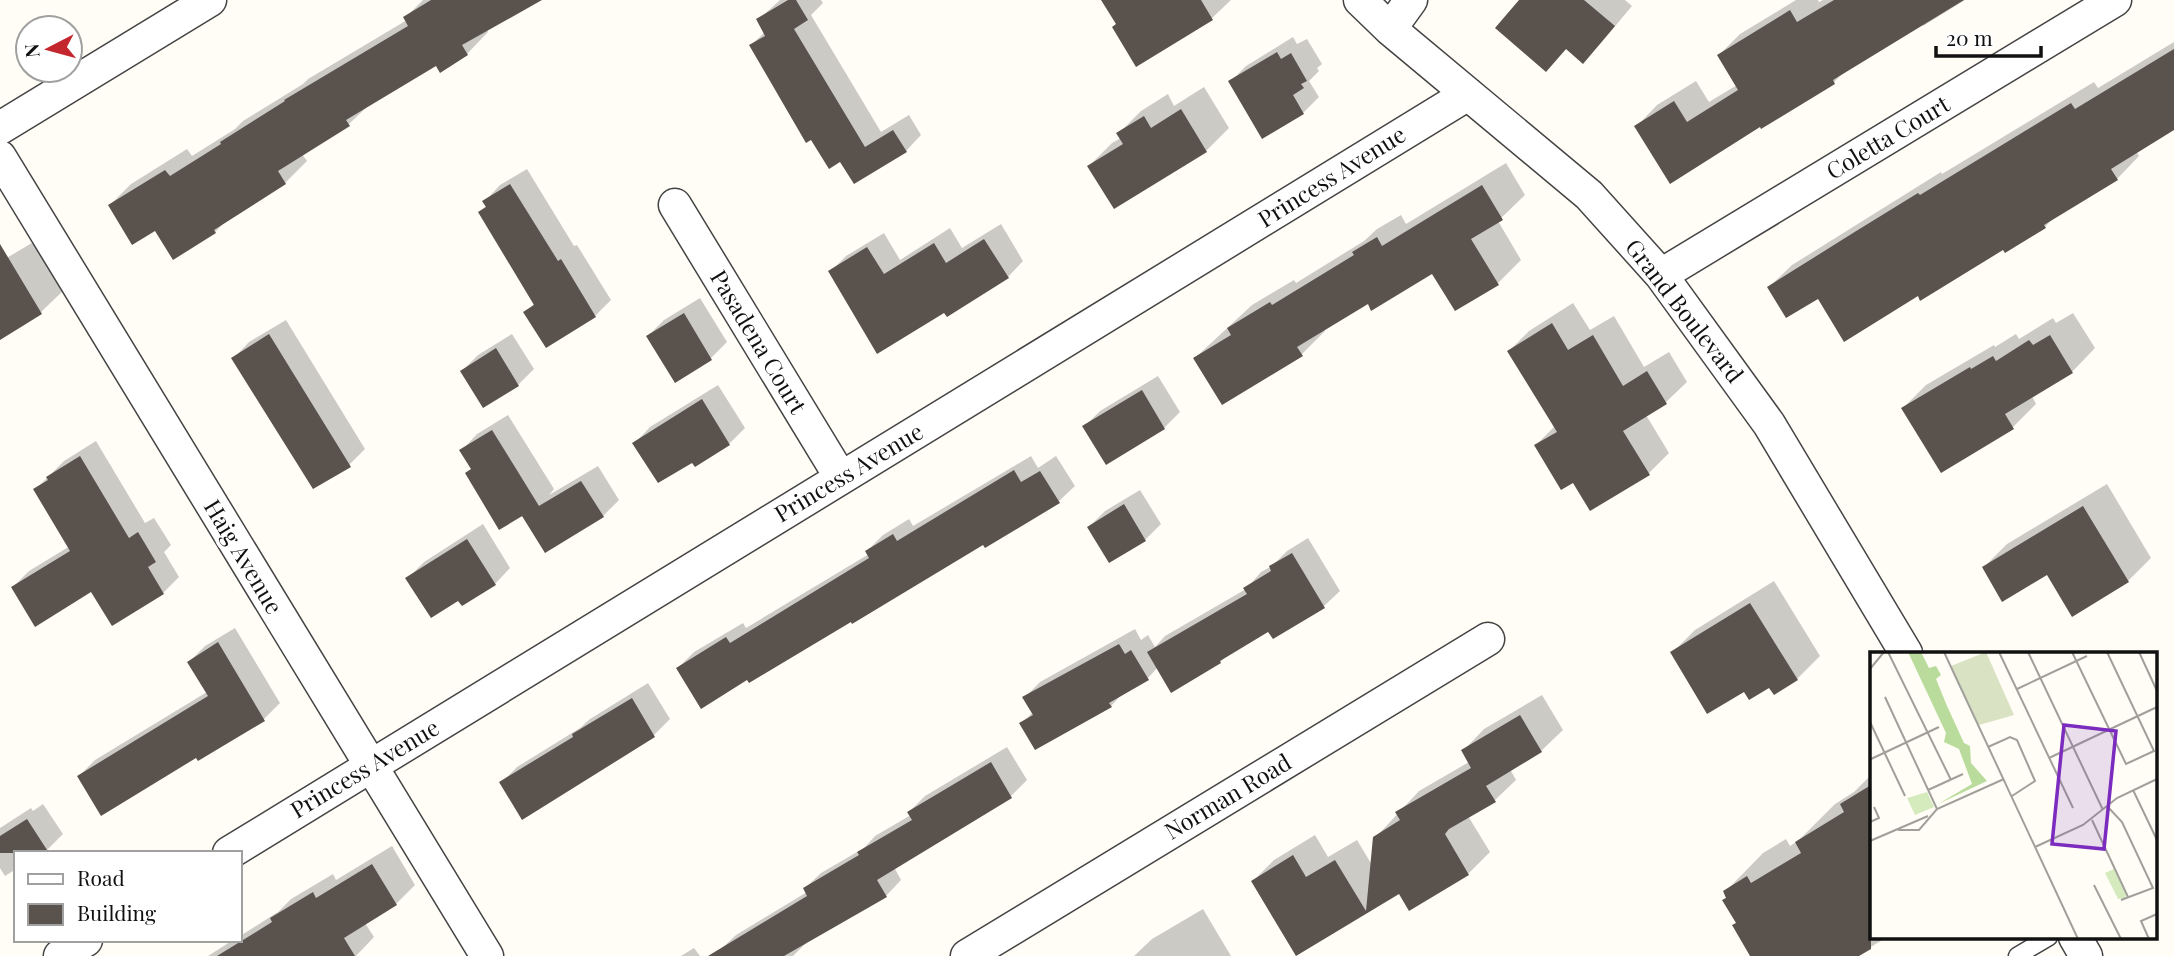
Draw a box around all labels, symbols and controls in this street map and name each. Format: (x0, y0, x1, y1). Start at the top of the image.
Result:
north arrow (14, 14, 84, 84)
scale bar (1936, 14, 2041, 58)
text: 20 m (1946, 23, 1993, 51)
text: N (17, 42, 45, 59)
street label: Coletta Court (1820, 87, 1955, 186)
street label: Princess Avenue (1252, 118, 1411, 233)
street label: Grand Boulevard (1619, 232, 1751, 388)
street label: Pasadena Court (704, 264, 815, 419)
street label: Princess Avenue (768, 415, 928, 528)
street label: Haig Avenue (198, 493, 291, 619)
inset map (1870, 652, 2156, 939)
street label: Princess Avenue (284, 711, 444, 824)
street label: Norman Road (1158, 746, 1296, 846)
legend (14, 851, 242, 942)
text: Road (77, 863, 125, 891)
text: Building (77, 898, 156, 926)

